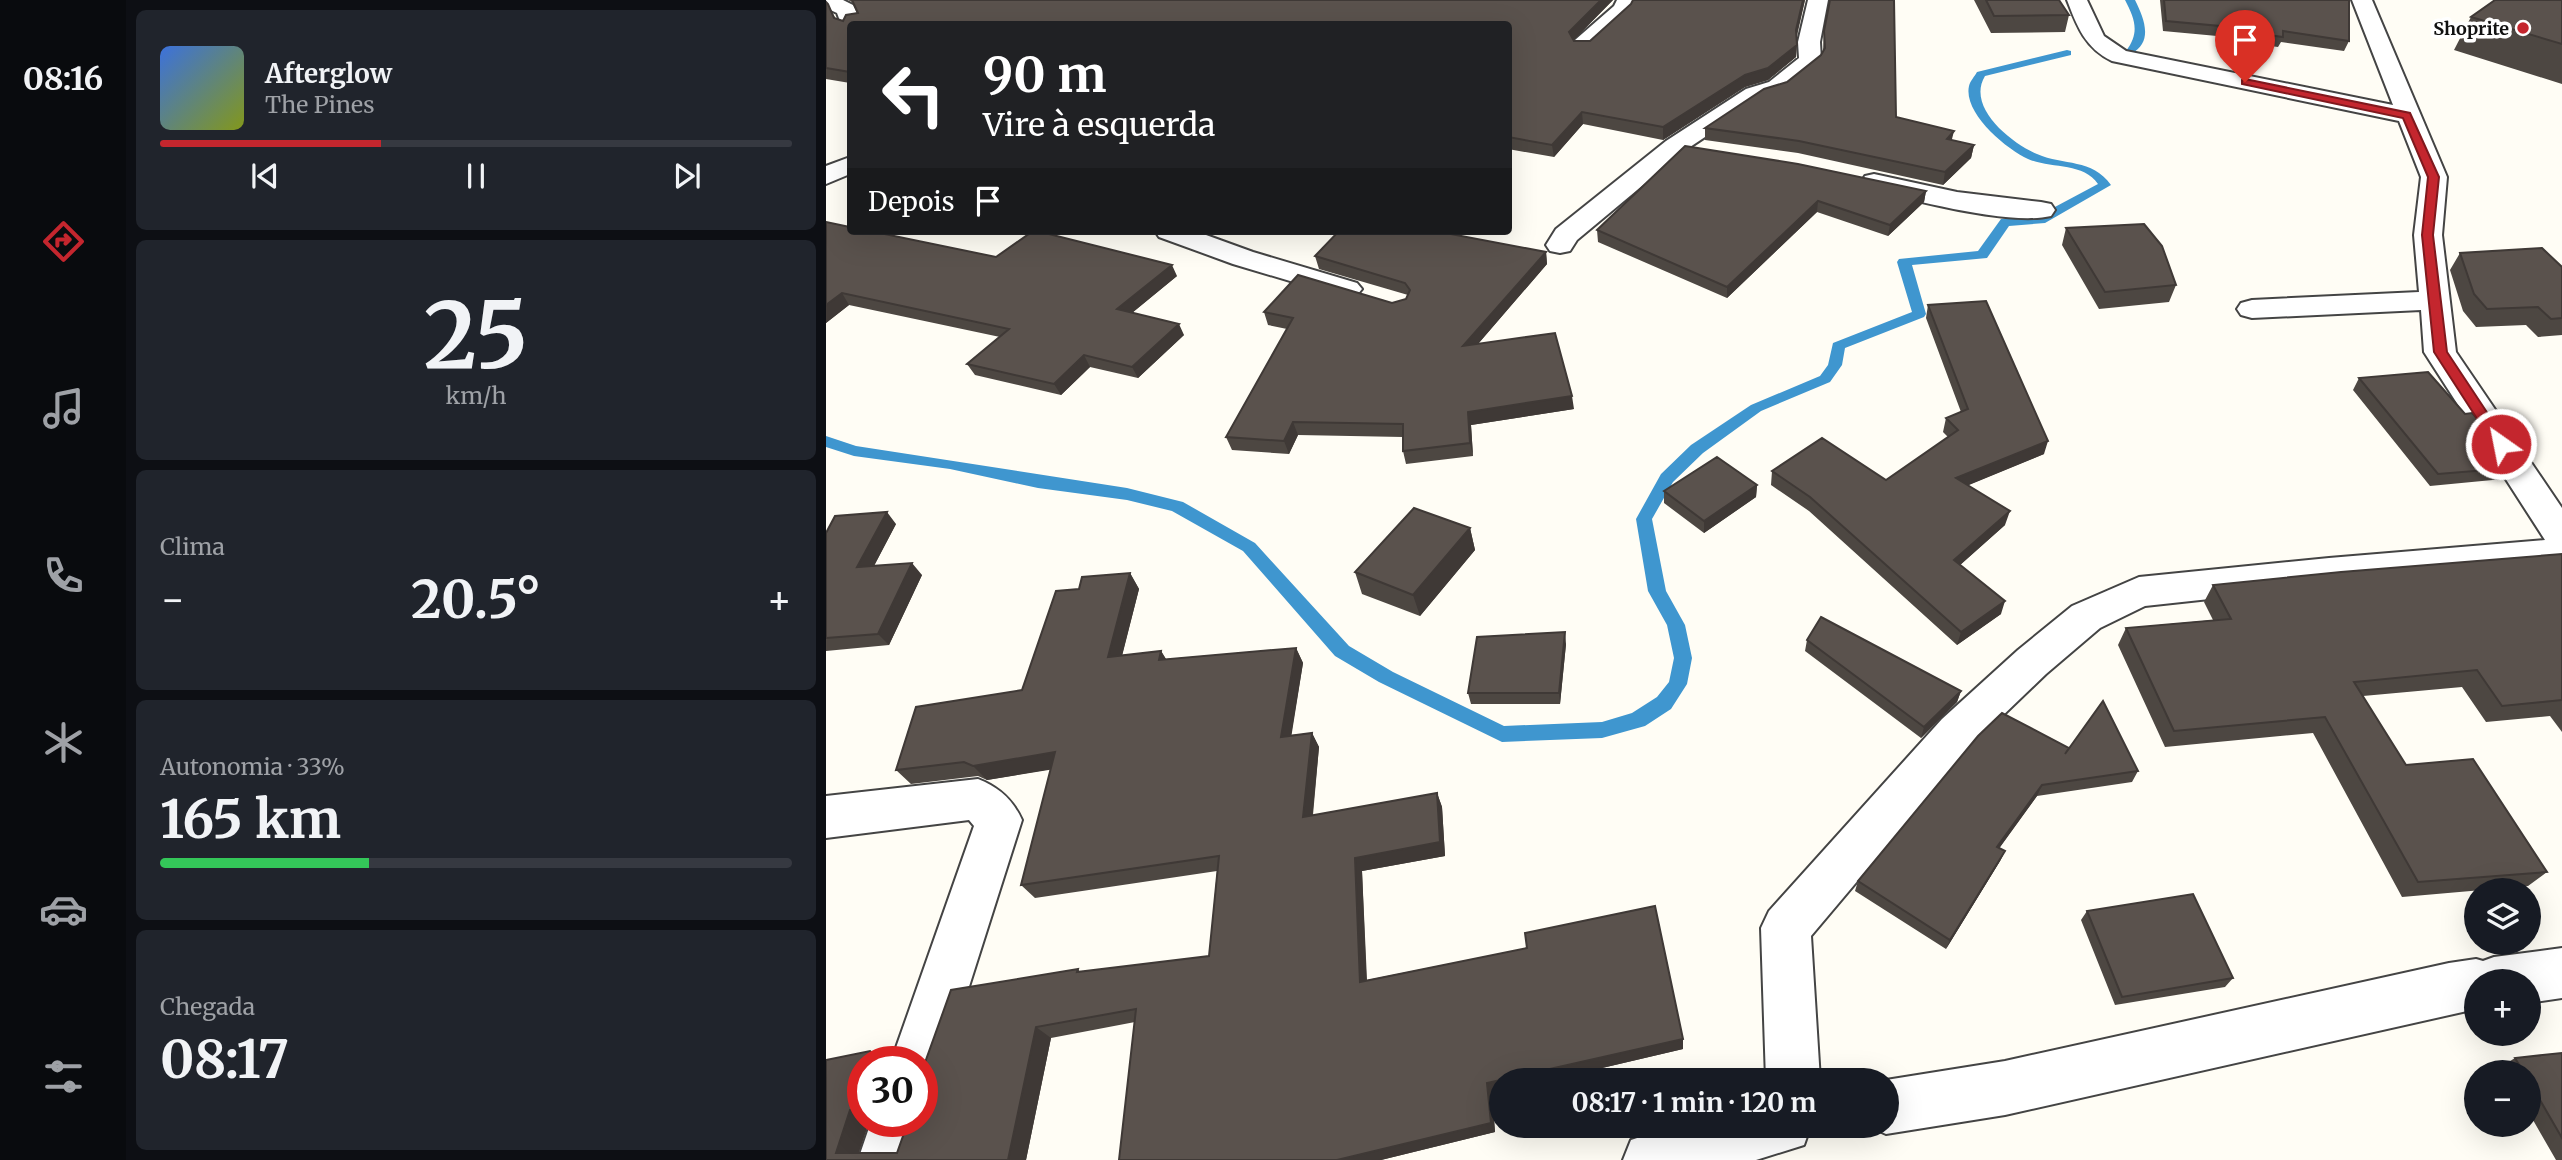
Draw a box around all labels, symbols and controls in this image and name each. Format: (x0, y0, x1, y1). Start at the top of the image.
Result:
pin (2215, 10, 2275, 82)
place label: Shoprite (2433, 17, 2509, 40)
marker: Shoprite (2515, 20, 2531, 36)
icon: arrive (2226, 21, 2264, 59)
text: 90 m (983, 44, 1107, 105)
icon: left (868, 49, 959, 140)
text: Afterglow (265, 57, 392, 90)
text: 08:16 (23, 59, 103, 99)
text: The Pines (265, 90, 375, 119)
text: Vire à esquerda (983, 105, 1215, 145)
icon: previous (246, 157, 284, 195)
icon: pause (457, 157, 495, 195)
icon: next (668, 157, 706, 195)
icon: arrive (969, 182, 1007, 220)
text: Depois (868, 185, 955, 218)
icon: directions (39, 217, 88, 266)
text: 25 (424, 278, 528, 393)
text: km/h (446, 381, 506, 410)
icon: music (39, 384, 88, 433)
position arrow (2464, 407, 2538, 481)
text: Clima (160, 532, 225, 561)
icon: phone (39, 551, 88, 600)
text: 20.5° (411, 567, 541, 632)
text: − (160, 576, 185, 623)
text: + (767, 576, 792, 623)
icon: climate (39, 718, 88, 767)
text: Autonomia · 33% (160, 752, 345, 781)
text: 165 km (160, 787, 341, 852)
map controls (2464, 878, 2541, 1137)
button: layers (2464, 878, 2541, 955)
icon: car (39, 885, 88, 934)
button: + (2464, 969, 2541, 1046)
text: Chegada (160, 992, 255, 1021)
text: 08:17 (160, 1027, 289, 1092)
speed limit sign: 30 (847, 1046, 938, 1137)
icon: filters (39, 1052, 88, 1101)
button: − (2464, 1060, 2541, 1137)
text: 08:17 · 1 min · 120 m (1572, 1086, 1816, 1119)

